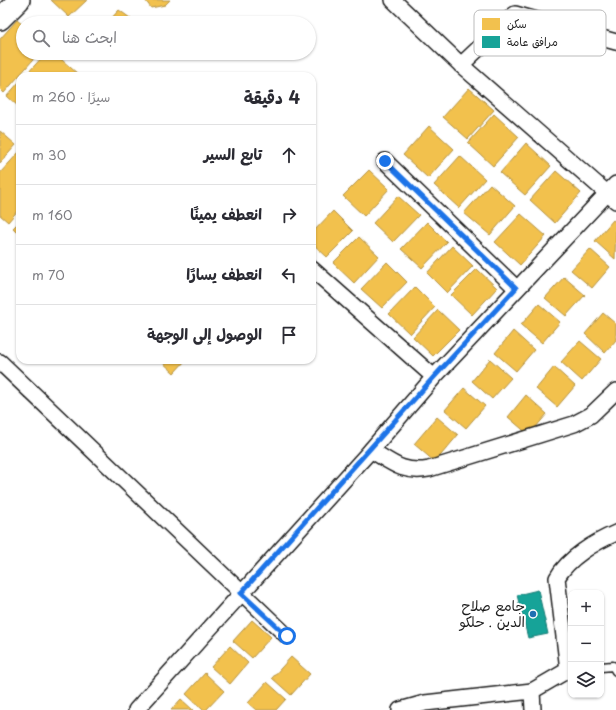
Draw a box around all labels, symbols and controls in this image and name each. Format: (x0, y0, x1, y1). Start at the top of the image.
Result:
legend (474, 10, 606, 56)
text: سكن (507, 15, 527, 32)
search box (16, 16, 316, 60)
text: ابحث هنا (62, 25, 117, 48)
icon: search (30, 27, 52, 49)
text: مرافق عامة (507, 33, 558, 50)
text: 4 دقيقة (244, 84, 300, 110)
text: سيرًا · 260 m (32, 87, 110, 106)
text: تابع السير (204, 142, 262, 165)
icon: ahead (278, 144, 300, 166)
text: 30 m (32, 145, 66, 164)
route end (376, 152, 394, 170)
text: انعطف يمينًا (190, 202, 262, 225)
icon: right (278, 204, 300, 226)
text: 160 m (32, 205, 73, 224)
text: انعطف يسارًا (186, 262, 262, 285)
icon: left (278, 264, 300, 286)
text: 70 m (32, 265, 65, 284)
text: الوصول إلى الوجهة (147, 322, 262, 345)
icon: arrive (278, 324, 300, 346)
map controls (568, 590, 604, 698)
button: + (568, 590, 604, 626)
place label: جامع صلاح الدين . حلكو (458, 595, 525, 632)
marker: جامع صلاح الدين . حلكو (528, 609, 538, 619)
button: − (568, 626, 604, 662)
route start (278, 627, 296, 645)
button: layers (568, 662, 604, 698)

